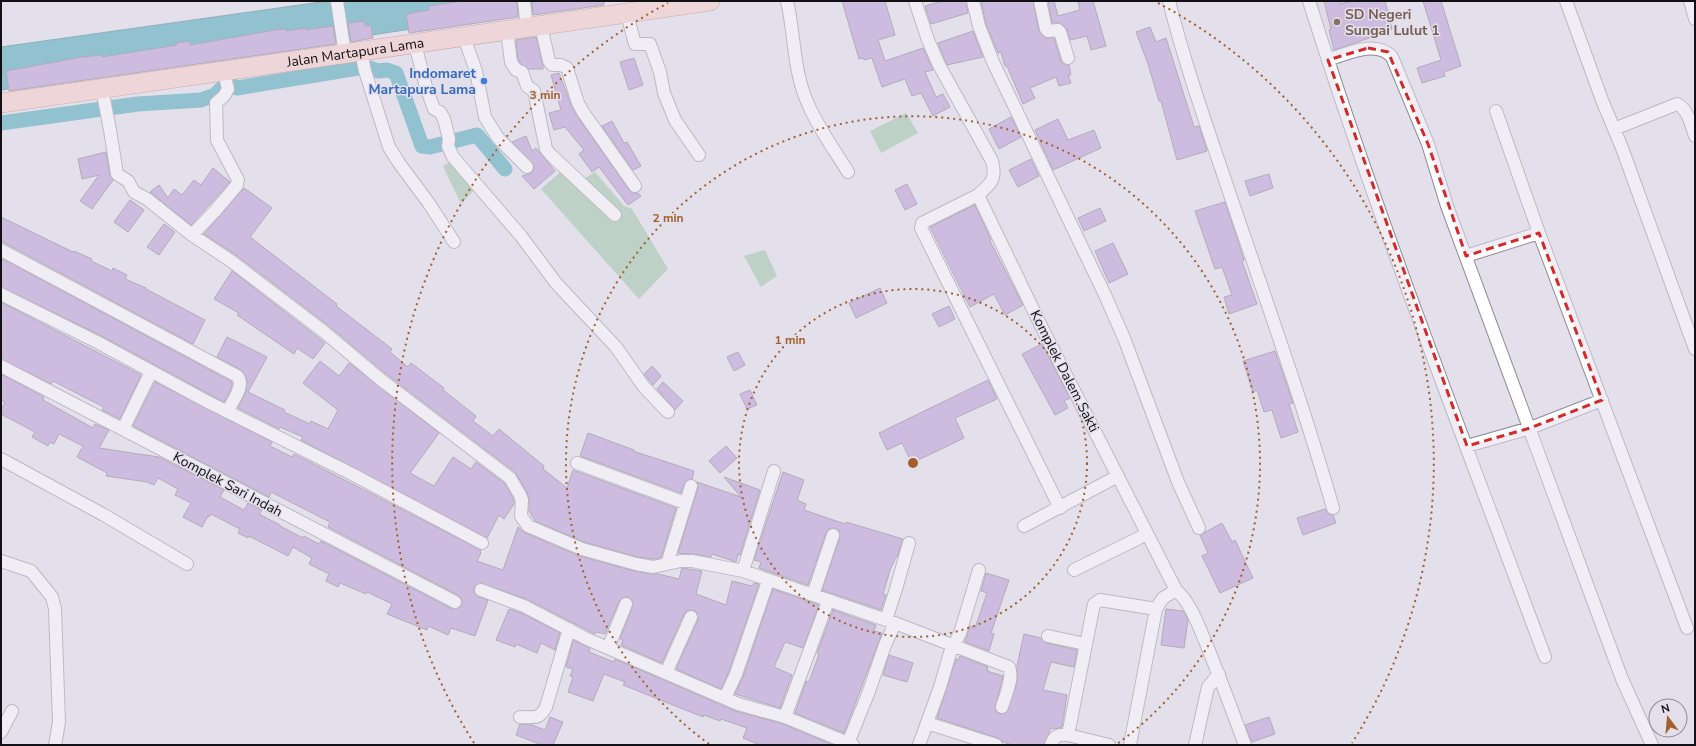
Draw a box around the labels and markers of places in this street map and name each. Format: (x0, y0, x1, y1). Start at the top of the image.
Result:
place label: SD Negeri Sungai Lulut 1 (1345, 5, 1440, 40)
marker: SD Negeri Sungai Lulut 1 (1332, 17, 1342, 27)
place label: Indomaret Martapura Lama (368, 64, 477, 99)
marker: Indomaret Martapura Lama (479, 76, 489, 86)
centre of rings (906, 456, 920, 470)

